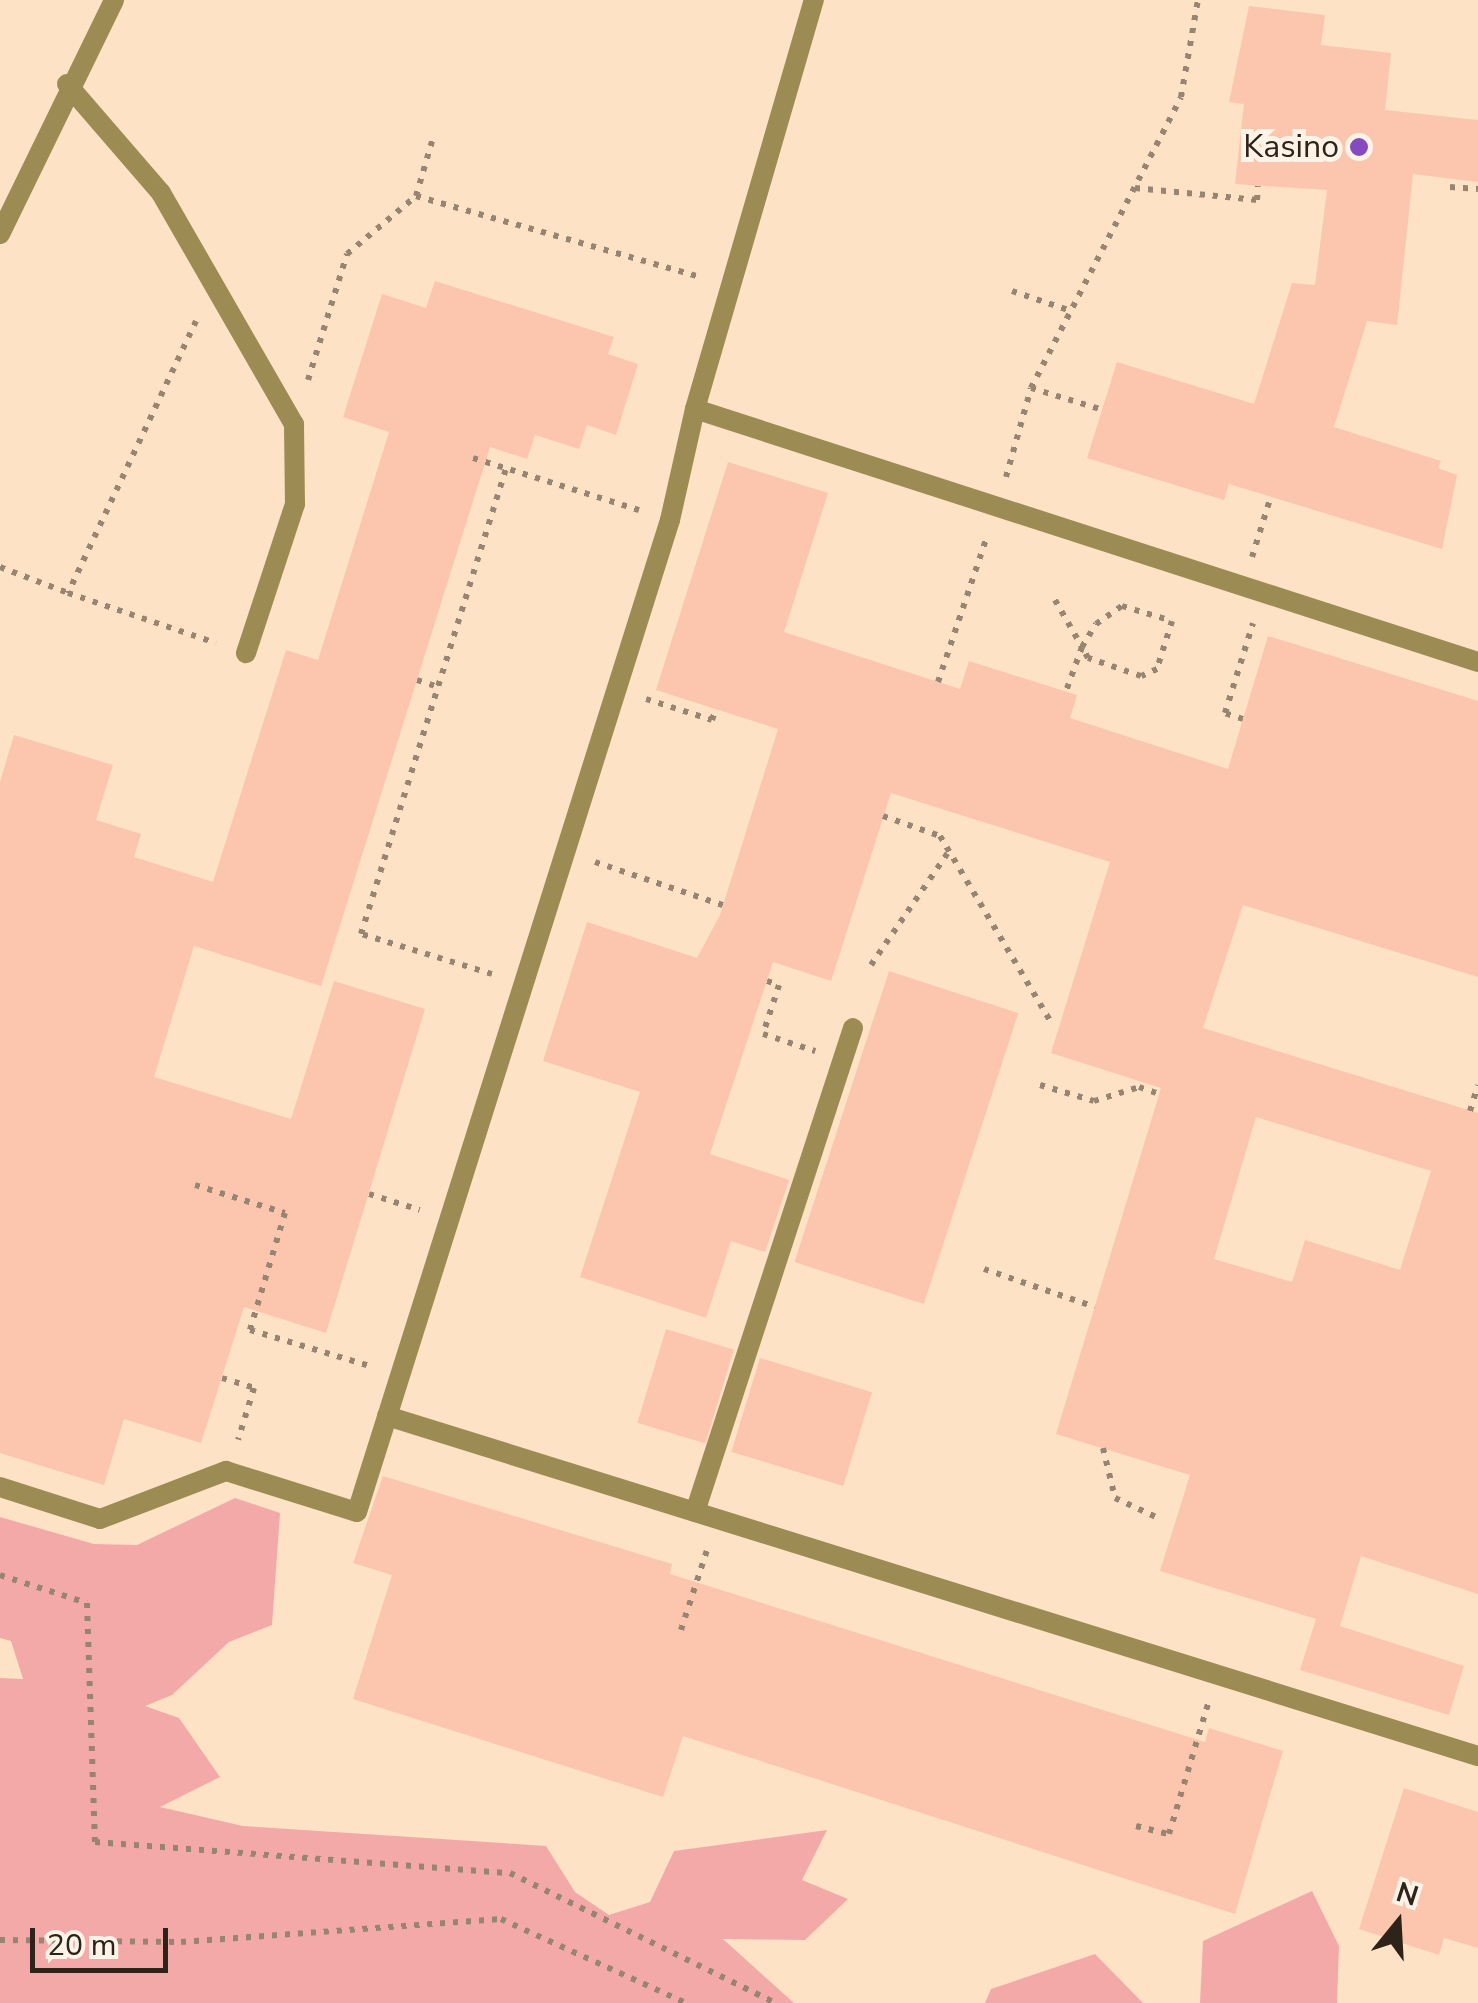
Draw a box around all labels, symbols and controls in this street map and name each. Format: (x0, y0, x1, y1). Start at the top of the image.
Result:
place label: Kasino (1243, 128, 1339, 166)
marker: Kasino (1348, 136, 1370, 158)
north arrow (1348, 1873, 1448, 1973)
text: N (1391, 1873, 1423, 1916)
scale bar (35, 1908, 172, 1970)
text: 20 m (47, 1925, 116, 1966)

